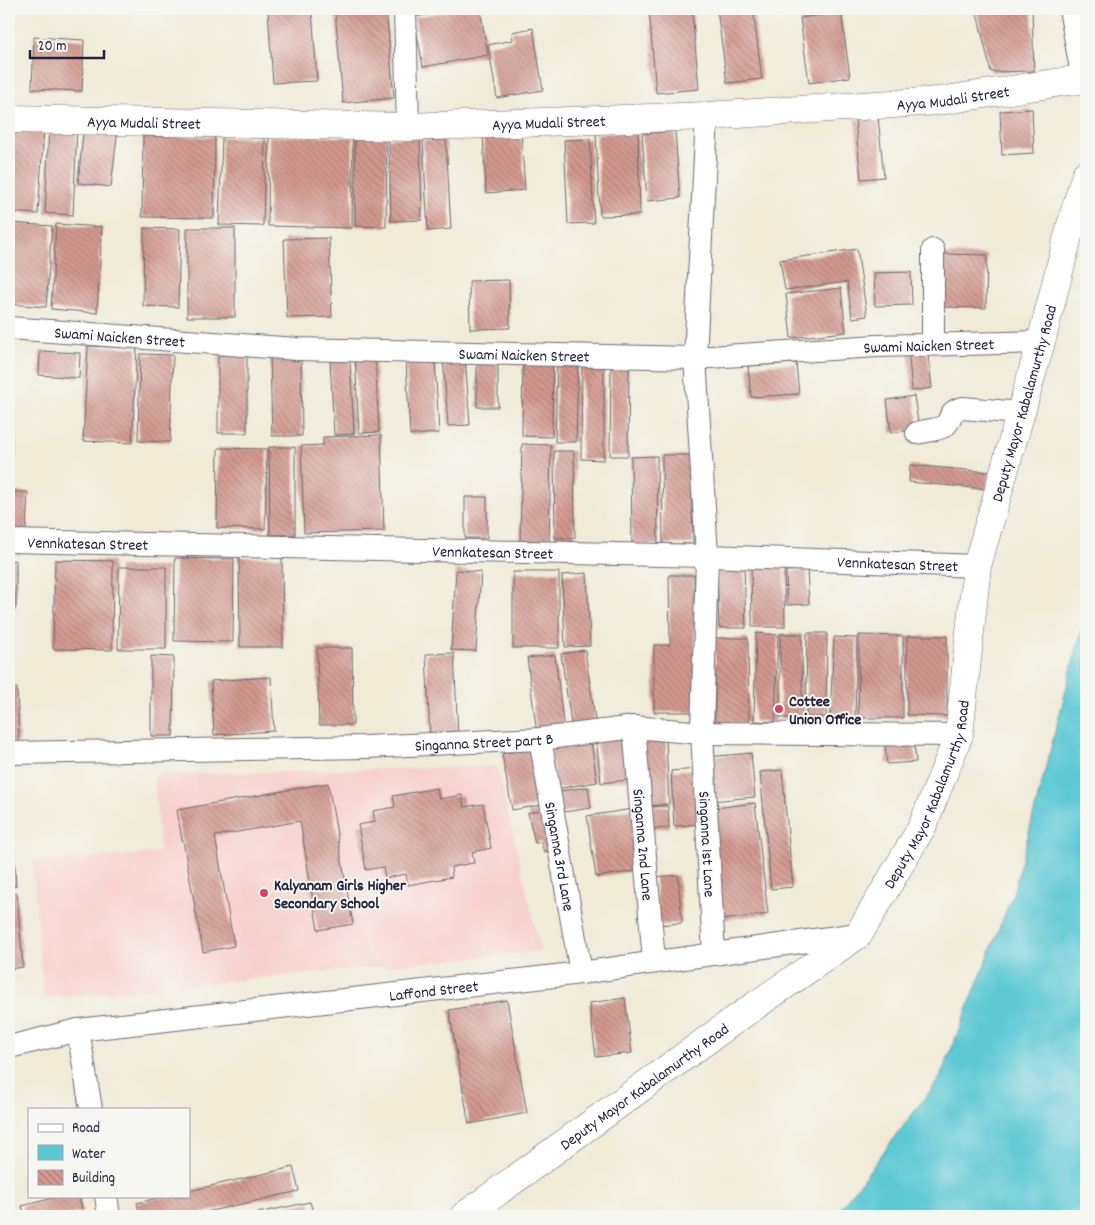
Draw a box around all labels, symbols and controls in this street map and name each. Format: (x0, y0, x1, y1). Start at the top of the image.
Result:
scale bar (30, 28, 104, 60)
text: 20 m (38, 36, 66, 58)
street label: Ayya Mudali Street (896, 81, 1011, 118)
street label: Ayya Mudali Street (492, 111, 606, 138)
street label: Ayya Mudali Street (87, 112, 201, 137)
street label: Deputy Mayor Kabalamurthy Road (987, 303, 1064, 505)
street label: Swami Naicken Street (53, 322, 186, 355)
street label: Swami Naicken Street (863, 334, 995, 361)
street label: Swami Naicken Street (458, 344, 590, 370)
street label: Vennkatesan Street (27, 532, 149, 558)
street label: Vennkatesan Street (432, 541, 554, 567)
street label: Vennkatesan Street (837, 552, 959, 579)
place label: Cottee Union Office (789, 691, 861, 732)
street label: Deputy Mayor Kabalamurthy Road (879, 699, 977, 894)
marker: Cottee Union Office (773, 703, 785, 715)
street label: Singanna Street part B (414, 728, 555, 759)
street label: Singanna 2nd Lane (625, 788, 658, 902)
street label: Singanna 1st Lane (691, 791, 720, 898)
street label: Singanna 3rd Lane (537, 800, 579, 913)
place label: Kalyanam Girls Higher Secondary School (274, 875, 407, 916)
marker: Kalyanam Girls Higher Secondary School (258, 887, 270, 899)
street label: Laffond Street (388, 976, 480, 1009)
street label: Deputy Mayor Kabalamurthy Road (556, 1019, 735, 1157)
legend (28, 1108, 190, 1198)
text: Road (72, 1118, 100, 1140)
text: Water (72, 1144, 106, 1166)
text: Building (72, 1168, 115, 1190)

